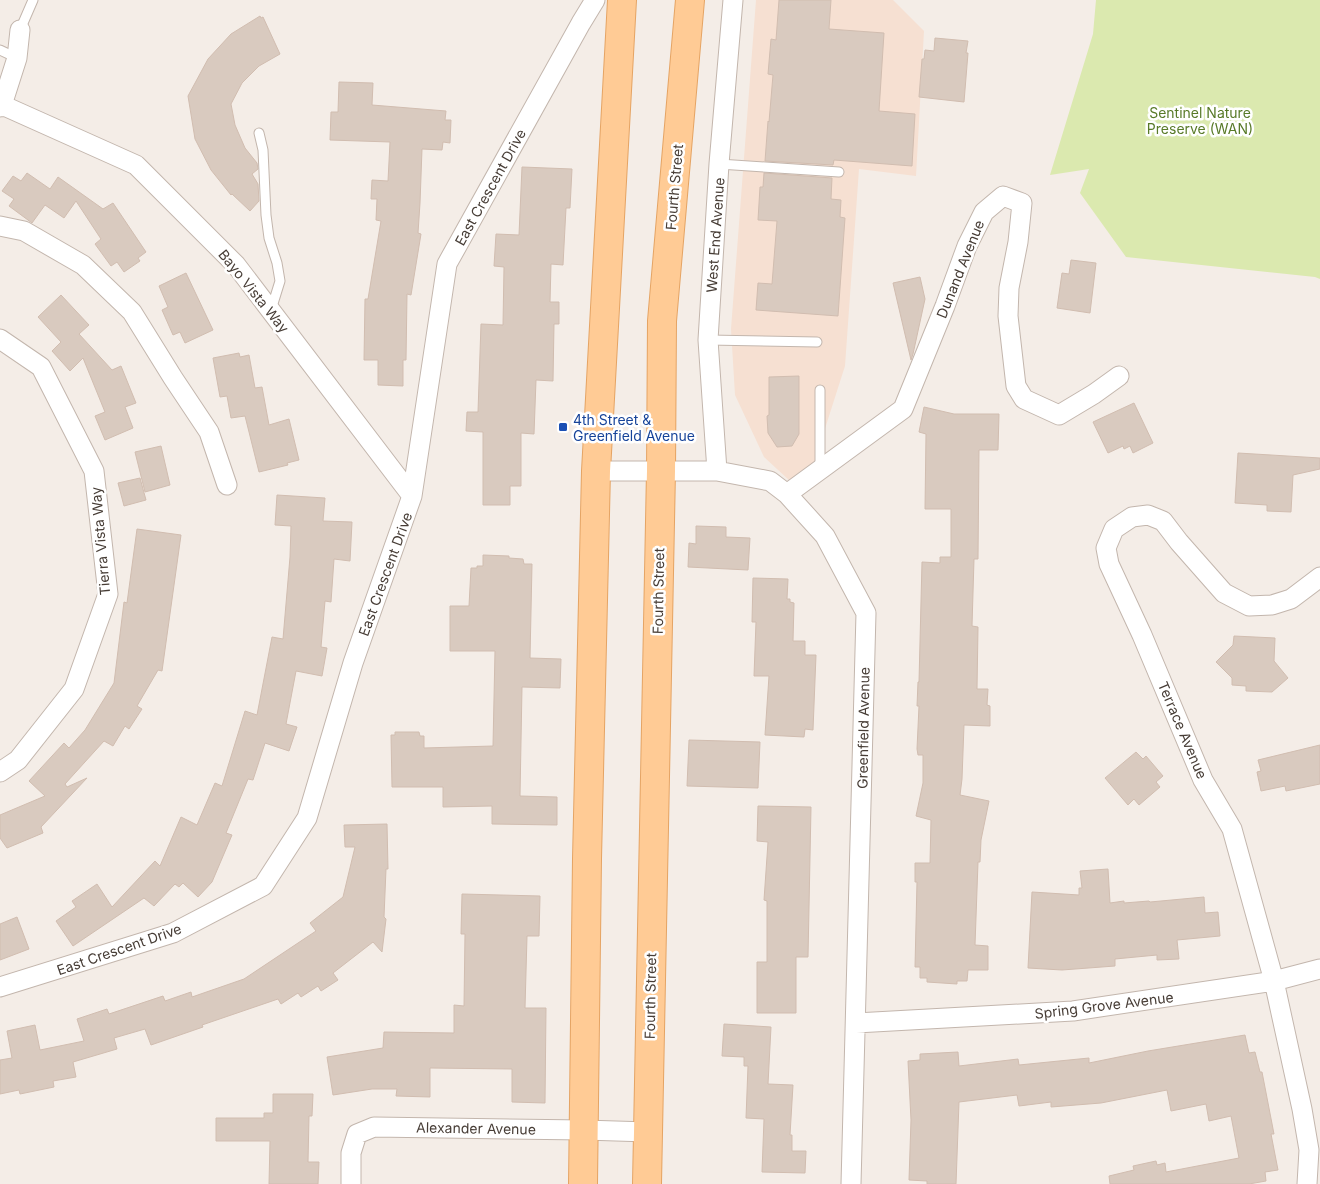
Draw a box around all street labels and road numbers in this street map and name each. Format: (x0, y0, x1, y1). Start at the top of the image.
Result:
street label: East Crescent Drive (451, 126, 529, 248)
street label: Fourth Street (662, 143, 686, 231)
street label: West End Avenue (702, 177, 728, 293)
street label: Dunand Avenue (933, 217, 987, 321)
street label: Bayo Vista Way (215, 246, 293, 336)
street label: Tierra Vista Way (87, 486, 113, 596)
street label: East Crescent Drive (355, 510, 415, 638)
street label: Fourth Street (649, 547, 667, 634)
street label: Greenfield Avenue (853, 667, 873, 789)
street label: Terrace Avenue (1155, 679, 1211, 781)
street label: East Crescent Drive (54, 920, 184, 978)
street label: Fourth Street (641, 952, 659, 1039)
street label: Spring Grove Avenue (1034, 988, 1174, 1022)
street label: Alexander Avenue (416, 1118, 536, 1138)

